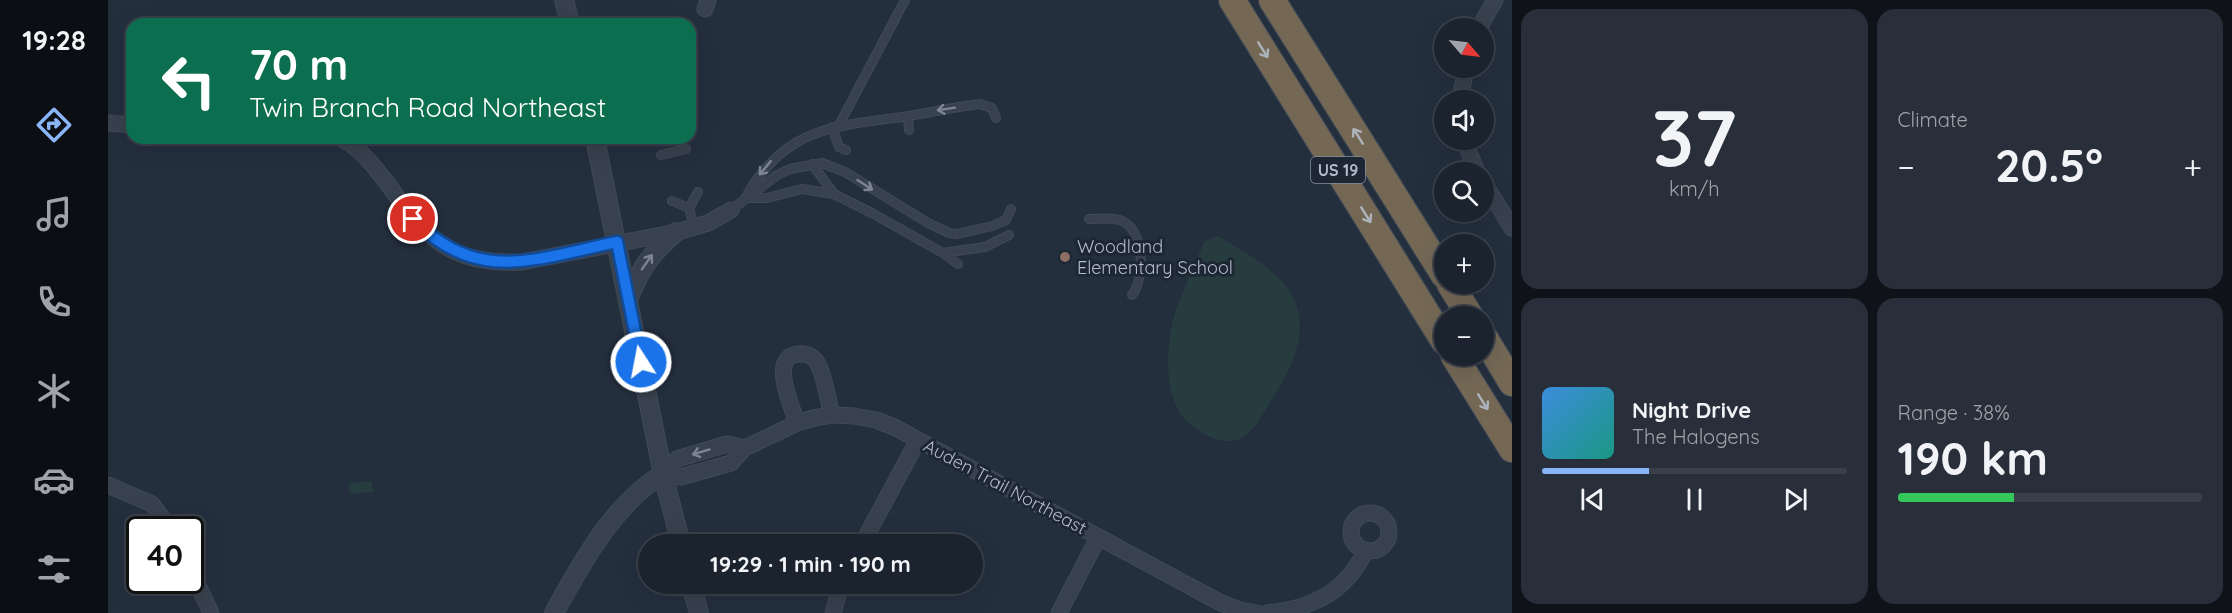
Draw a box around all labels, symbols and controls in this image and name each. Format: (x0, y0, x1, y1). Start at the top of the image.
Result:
north arrow (1434, 18, 1494, 78)
map controls (1434, 18, 1494, 366)
text: 19:28 (22, 23, 86, 57)
text: 70 m (249, 38, 348, 91)
one-way arrow (1257, 41, 1269, 58)
icon: left (150, 42, 228, 120)
text: 37 (1652, 88, 1737, 186)
text: Twin Branch Road Northeast (249, 90, 606, 124)
button: sound (1434, 90, 1494, 150)
icon: directions (33, 104, 75, 146)
one-way arrow (936, 104, 956, 115)
text: Climate (1898, 107, 1968, 132)
one-way arrow (1351, 128, 1364, 145)
text: 20.5° (1995, 137, 2103, 193)
text: − (1898, 146, 1915, 187)
text: + (2183, 146, 2202, 187)
road number: US 19 (1311, 157, 1365, 183)
one-way arrow (758, 160, 772, 175)
button: search (1434, 162, 1494, 222)
text: km/h (1669, 176, 1720, 201)
one-way arrow (856, 179, 873, 191)
icon: music (33, 193, 75, 235)
pin (387, 193, 438, 244)
icon: arrive (396, 202, 429, 235)
one-way arrow (1360, 206, 1372, 223)
button: + (1434, 234, 1494, 294)
place label: Woodland Elementary School (1077, 235, 1233, 279)
marker: Woodland Elementary School (1058, 250, 1072, 264)
one-way arrow (640, 254, 653, 270)
icon: phone (33, 281, 75, 323)
button: − (1434, 306, 1494, 366)
position arrow (609, 330, 673, 394)
icon: climate (33, 370, 75, 412)
one-way arrow (1477, 393, 1489, 410)
text: Night Drive (1632, 396, 1751, 424)
text: Range · 38% (1898, 400, 2010, 425)
text: The Halogens (1632, 424, 1760, 449)
text: 190 km (1898, 430, 2048, 486)
street label: Auden Trail Northeast (920, 434, 1091, 539)
one-way arrow (692, 447, 711, 458)
icon: car (33, 459, 75, 501)
icon: previous (1576, 483, 1609, 516)
icon: pause (1678, 483, 1711, 516)
icon: next (1779, 483, 1812, 516)
speed limit sign: 40 (126, 516, 204, 594)
icon: filters (33, 548, 75, 590)
text: 19:29 · 1 min · 190 m (710, 550, 911, 578)

